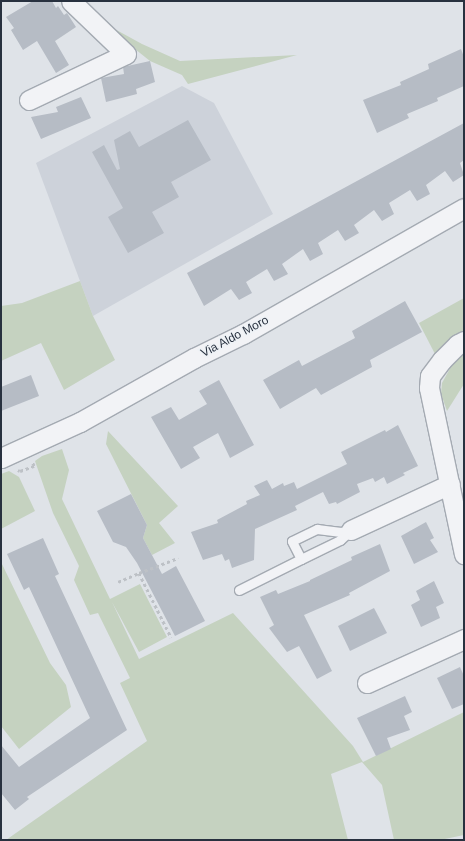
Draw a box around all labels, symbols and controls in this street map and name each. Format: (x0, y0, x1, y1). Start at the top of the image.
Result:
street label: Via Aldo Moro (198, 313, 272, 361)

